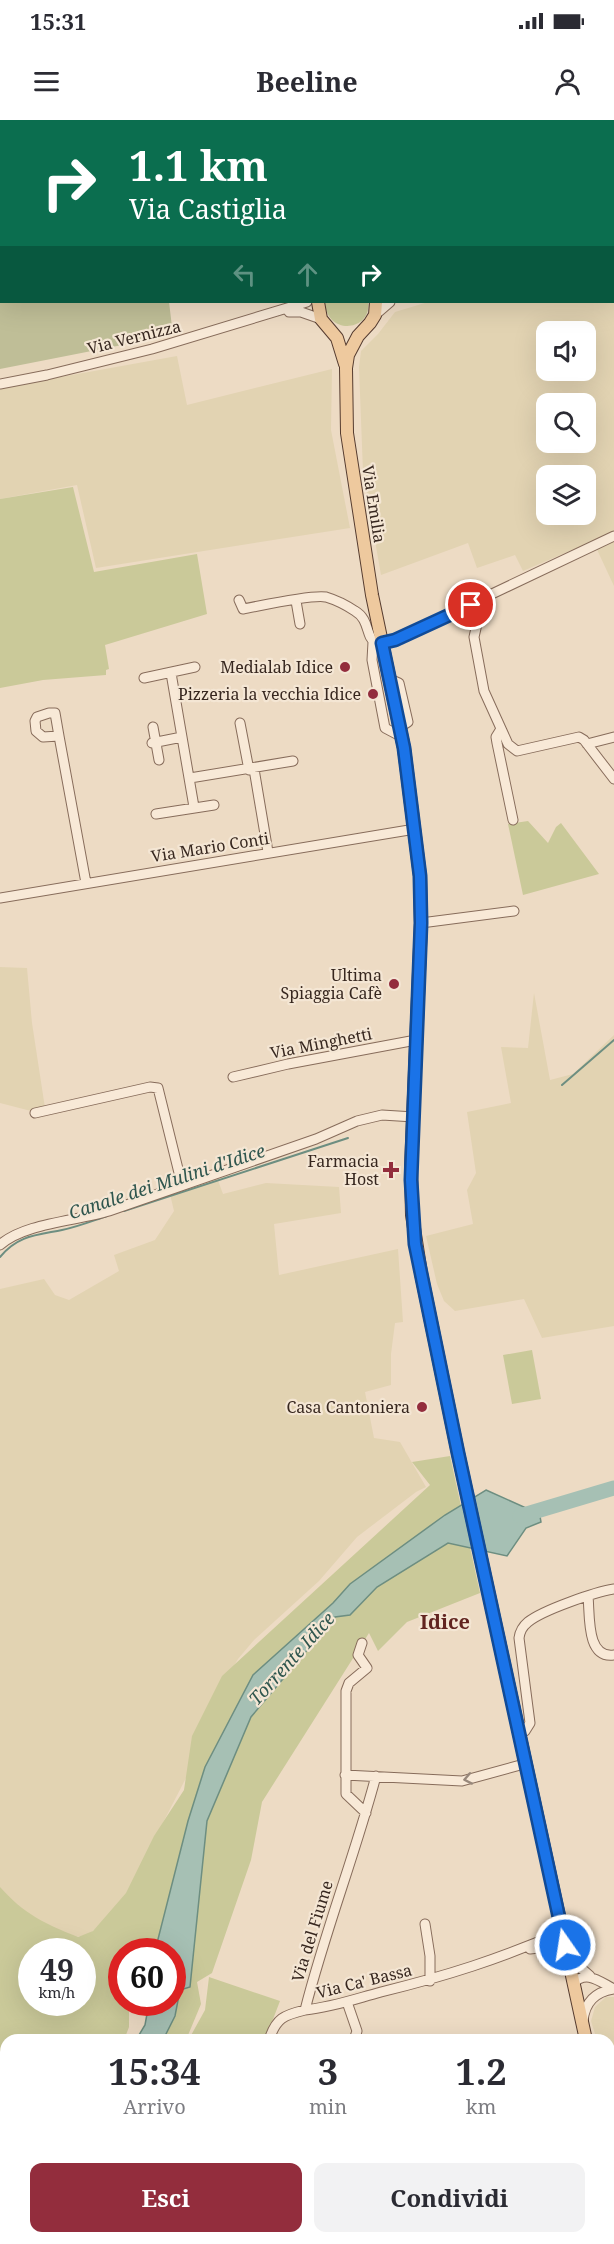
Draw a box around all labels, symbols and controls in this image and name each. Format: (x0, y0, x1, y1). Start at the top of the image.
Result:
text: 15:31 (30, 6, 86, 36)
text: Beeline (256, 63, 358, 100)
icon: menu (30, 65, 63, 98)
icon: person (551, 65, 584, 98)
text: 1.1 km (129, 136, 268, 193)
icon: right (30, 144, 108, 222)
text: Via Castiglia (129, 190, 287, 227)
icon: left (228, 258, 261, 291)
icon: ahead (291, 258, 324, 291)
icon: right (354, 258, 387, 291)
street label: Via Vernizza (85, 315, 183, 359)
map controls (536, 321, 596, 525)
button: sound (536, 321, 596, 381)
button: search (536, 393, 596, 453)
street label: Via Emilia (357, 464, 391, 544)
button: layers (536, 465, 596, 525)
pin (445, 579, 496, 630)
icon: arrive (454, 588, 487, 621)
place label: Medialab Idice (220, 656, 333, 678)
marker: Medialab Idice (338, 660, 352, 674)
place label: Pizzeria la vecchia Idice (178, 683, 361, 705)
marker: Pizzeria la vecchia Idice (366, 687, 380, 701)
street label: Via Mario Conti (149, 827, 271, 867)
place label: Ultima Spiaggia Cafè (281, 964, 382, 1004)
marker: Ultima Spiaggia Cafè (387, 977, 401, 991)
street label: Via Minghetti (268, 1022, 374, 1064)
water label: Canale dei Mulini d'Idice (65, 1138, 268, 1224)
place label: Farmacia Host (308, 1150, 379, 1190)
marker: Farmacia Host (384, 1163, 398, 1177)
place label: Casa Cantoniera (287, 1396, 410, 1418)
marker: Casa Cantoniera (415, 1400, 429, 1414)
water label: Torrente Idice (243, 1607, 339, 1710)
district label: Idice (420, 1608, 470, 1635)
one-way arrow (463, 1772, 473, 1785)
street label: Via del Fiume (286, 1878, 338, 1984)
position arrow (533, 1913, 597, 1977)
speed limit sign: 60 (108, 1938, 186, 2016)
text: 49 (40, 1949, 74, 1990)
street label: Via Ca' Bassa (314, 1958, 414, 2004)
text: km/h (39, 1982, 75, 2002)
text: 15:34 (108, 2047, 201, 2096)
text: 3 (318, 2047, 338, 2096)
text: 1.2 (455, 2047, 507, 2096)
text: Arrivo (123, 2093, 186, 2120)
text: min (309, 2093, 347, 2120)
text: km (466, 2093, 496, 2120)
button: Esci (30, 2163, 302, 2232)
button: Condividi (314, 2163, 585, 2232)

